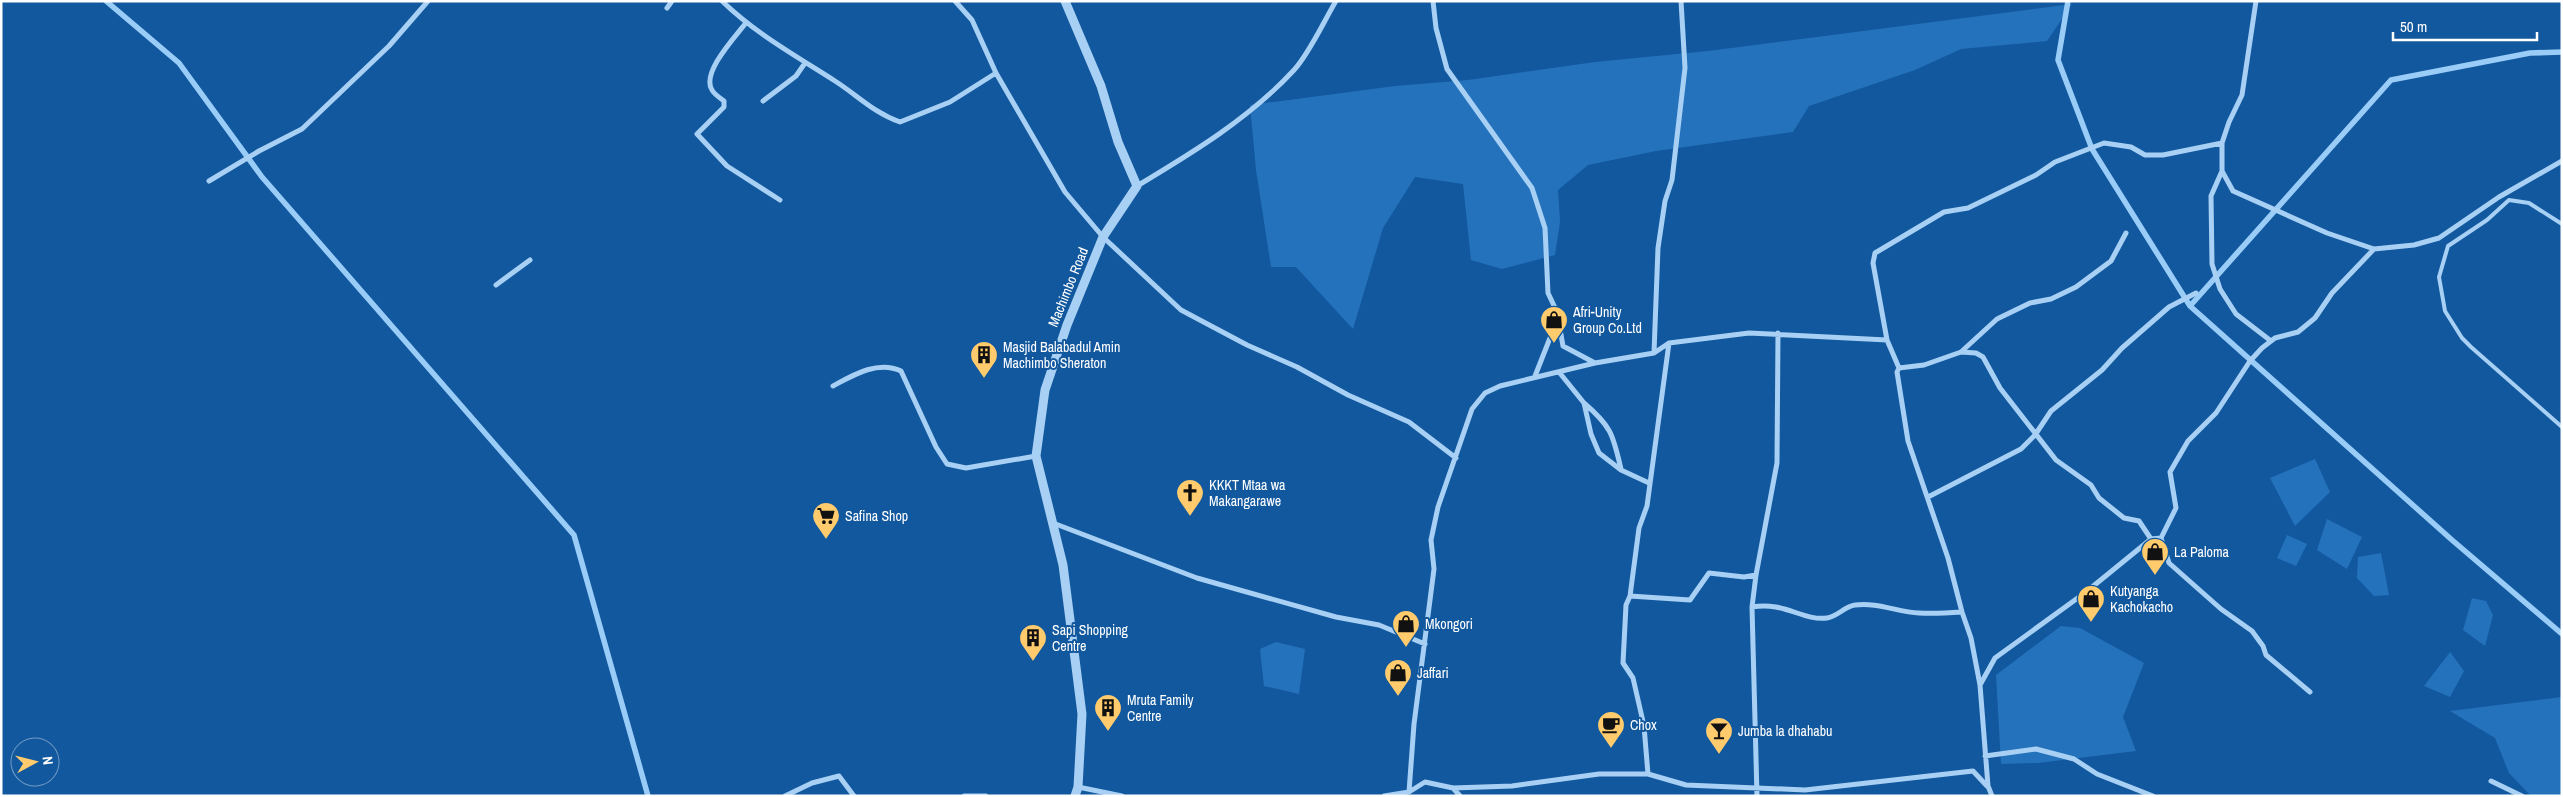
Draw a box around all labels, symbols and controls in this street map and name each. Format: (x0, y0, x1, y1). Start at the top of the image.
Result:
scale bar (2393, 10, 2537, 42)
text: 50 m (2400, 16, 2427, 37)
street label: Machimbo Road (1044, 245, 1092, 329)
place label: Afri-Unity Group Co.Ltd (1572, 303, 1642, 337)
shop icon: Afri-Unity Group Co.Ltd (1539, 305, 1569, 344)
place label: Masjid Balabadul Amin Machimbo Sheraton (1003, 338, 1120, 372)
building icon: Masjid Balabadul Amin Machimbo Sheraton (969, 340, 999, 379)
place label: KKKT Mtaa wa Makangarawe (1209, 476, 1286, 510)
church icon: KKKT Mtaa wa Makangarawe (1175, 478, 1205, 517)
supermarket icon: Safina Shop (811, 501, 841, 540)
place label: Safina Shop (845, 507, 908, 525)
shop icon: La Paloma (2140, 537, 2170, 576)
place label: La Paloma (2174, 543, 2229, 561)
place label: Kutyanga Kachokacho (2110, 582, 2173, 616)
shop icon: Kutyanga Kachokacho (2076, 584, 2106, 623)
shop icon: Mkongori (1391, 609, 1421, 648)
place label: Mkongori (1425, 615, 1473, 633)
place label: Sapi Shopping Centre (1052, 621, 1129, 655)
building icon: Sapi Shopping Centre (1018, 623, 1048, 662)
shop icon: Jaffari (1383, 658, 1413, 697)
place label: Jaffari (1417, 664, 1449, 682)
place label: Mruta Family Centre (1127, 691, 1194, 725)
building icon: Mruta Family Centre (1093, 693, 1123, 732)
cafe icon: Chox (1596, 710, 1626, 749)
place label: Chox (1630, 716, 1657, 734)
bar icon: Jumba la dhahabu (1704, 716, 1734, 755)
place label: Jumba la dhahabu (1738, 722, 1832, 740)
north arrow (10, 737, 60, 787)
text: N (38, 755, 57, 766)

